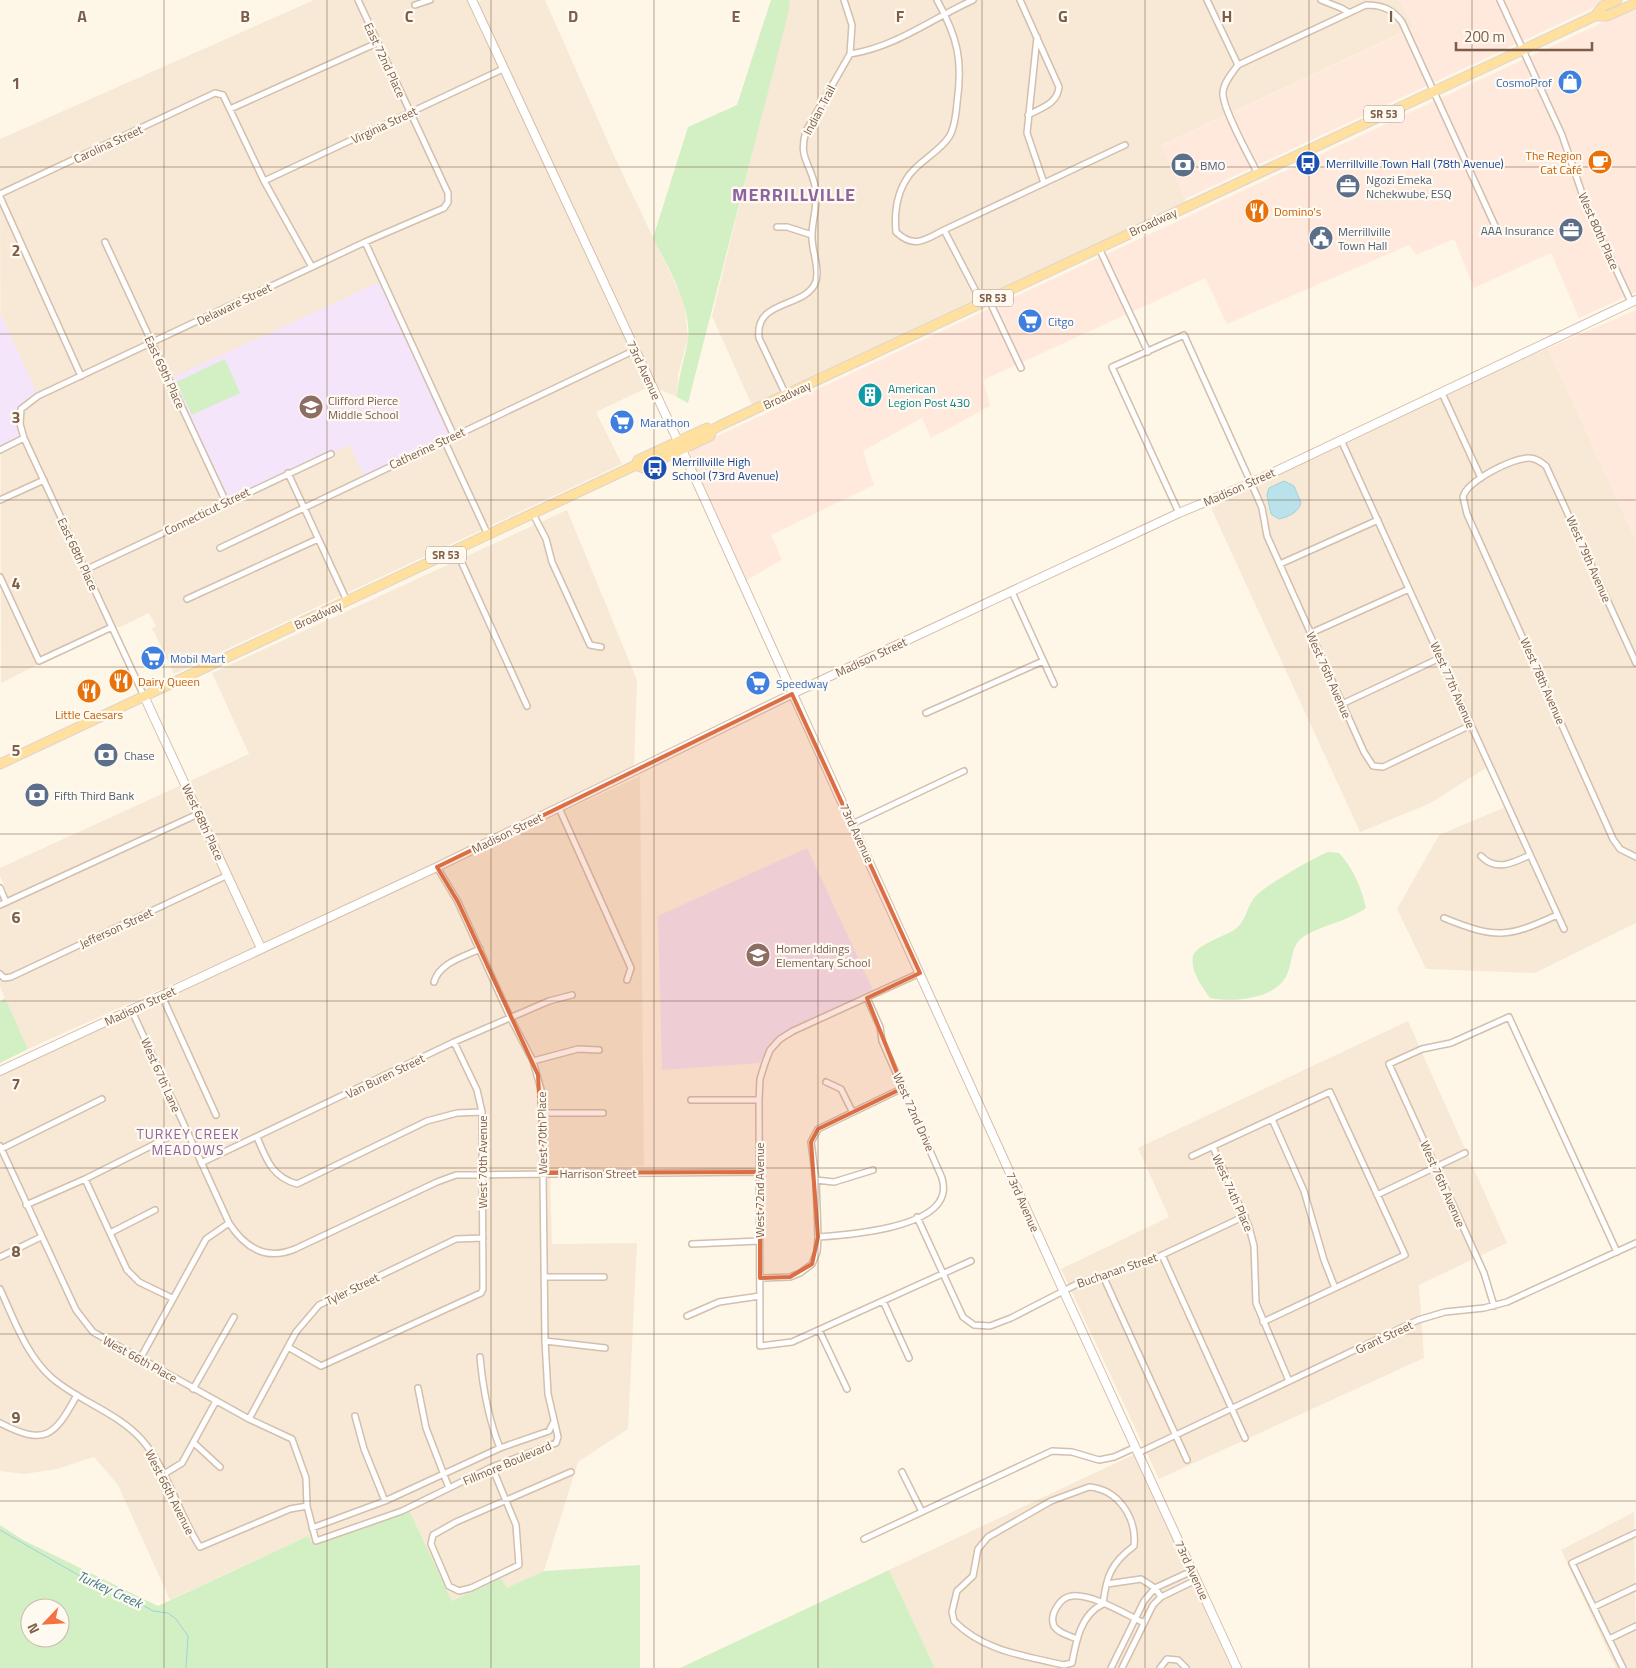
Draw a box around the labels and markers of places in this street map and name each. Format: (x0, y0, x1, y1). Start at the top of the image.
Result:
shop icon: CosmoProf (1557, 69, 1583, 95)
place label: CosmoProf (1496, 73, 1552, 92)
place label: The Region Cat Café (1526, 146, 1582, 179)
cafe icon: The Region Cat Café (1587, 149, 1613, 175)
bus stop icon: Merrillville Town Hall (78th Avenue) (1295, 150, 1321, 176)
bank icon: BMO (1170, 152, 1196, 178)
place label: Merrillville Town Hall (78th Avenue) (1326, 154, 1504, 173)
place label: BMO (1200, 156, 1225, 175)
place label: Ngozi Emeka Nchekwube, ESQ (1366, 170, 1452, 203)
office icon: Ngozi Emeka Nchekwube, ESQ (1335, 173, 1361, 199)
restaurant icon: Domino's (1244, 198, 1270, 224)
place label: Domino's (1274, 202, 1322, 221)
office icon: AAA Insurance (1558, 217, 1584, 243)
place label: AAA Insurance (1481, 221, 1554, 240)
place label: Merrillville Town Hall (1338, 222, 1391, 255)
public building icon: Merrillville Town Hall (1308, 225, 1334, 251)
supermarket icon: Citgo (1017, 308, 1043, 334)
place label: Citgo (1048, 312, 1074, 331)
place label: American Legion Post 430 (888, 379, 970, 412)
building icon: American Legion Post 430 (857, 382, 883, 408)
place label: Clifford Pierce Middle School (328, 391, 399, 424)
school or university icon: Clifford Pierce Middle School (298, 394, 324, 420)
supermarket icon: Marathon (609, 409, 635, 435)
place label: Marathon (640, 413, 690, 432)
place label: Merrillville High School (73rd Avenue) (672, 452, 779, 485)
bus stop icon: Merrillville High School (73rd Avenue) (642, 455, 668, 481)
supermarket icon: Mobil Mart (140, 645, 166, 671)
place label: Mobil Mart (170, 649, 226, 668)
restaurant icon: Dairy Queen (108, 668, 134, 694)
supermarket icon: Speedway (745, 670, 771, 696)
place label: Dairy Queen (138, 672, 200, 691)
place label: Speedway (776, 674, 828, 693)
restaurant icon: Little Caesars (76, 678, 102, 704)
place label: Little Caesars (55, 705, 124, 724)
bank icon: Chase (93, 742, 119, 768)
place label: Chase (124, 746, 155, 765)
bank icon: Fifth Third Bank (24, 782, 50, 808)
place label: Fifth Third Bank (54, 786, 134, 805)
place label: Homer Iddings Elementary School (776, 939, 870, 972)
school or university icon: Homer Iddings Elementary School (745, 942, 771, 968)

